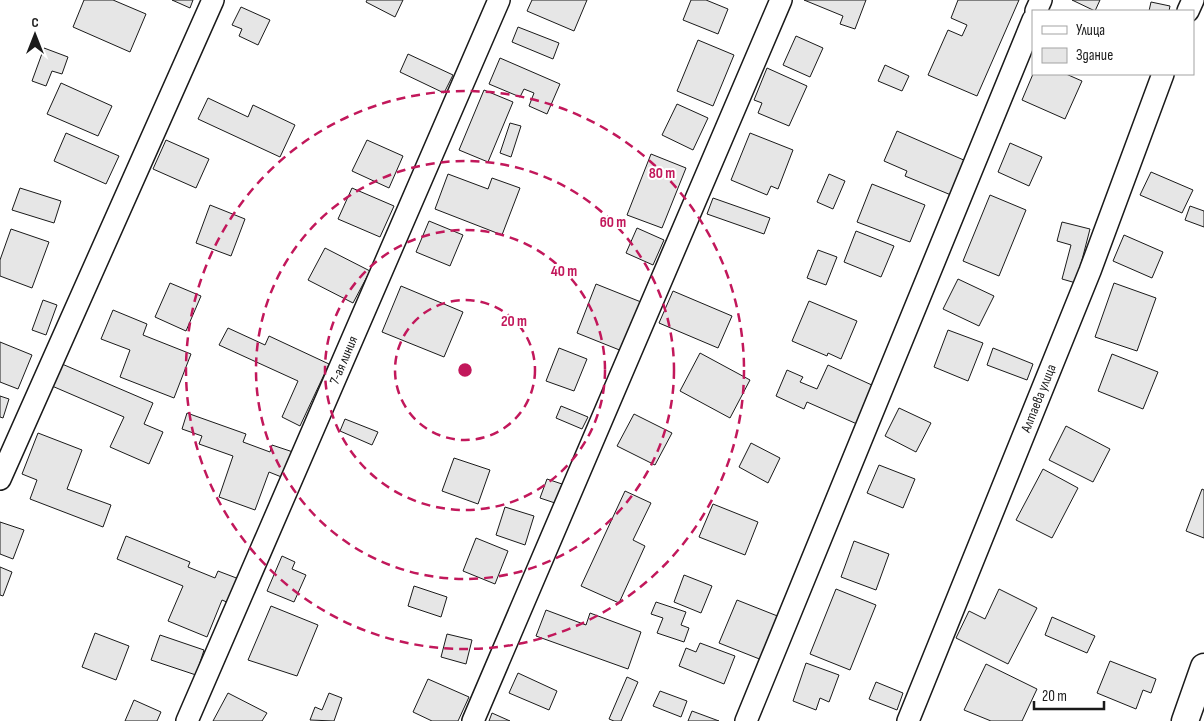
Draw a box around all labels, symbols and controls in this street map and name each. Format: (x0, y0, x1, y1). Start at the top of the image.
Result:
north arrow (10, 10, 60, 60)
legend (1032, 10, 1194, 75)
text: С (31, 14, 39, 31)
text: Улица (1076, 21, 1105, 40)
text: Здание (1076, 46, 1113, 65)
text: 80 m (649, 164, 675, 183)
text: 60 m (600, 213, 626, 232)
text: 40 m (551, 262, 577, 281)
text: 20 m (501, 312, 527, 331)
street label: 7-ая линия (326, 333, 361, 387)
centre of rings (456, 361, 474, 379)
street label: Алтаева улица (1017, 362, 1060, 436)
scale bar (1034, 678, 1104, 710)
text: 20 m (1042, 687, 1067, 706)

